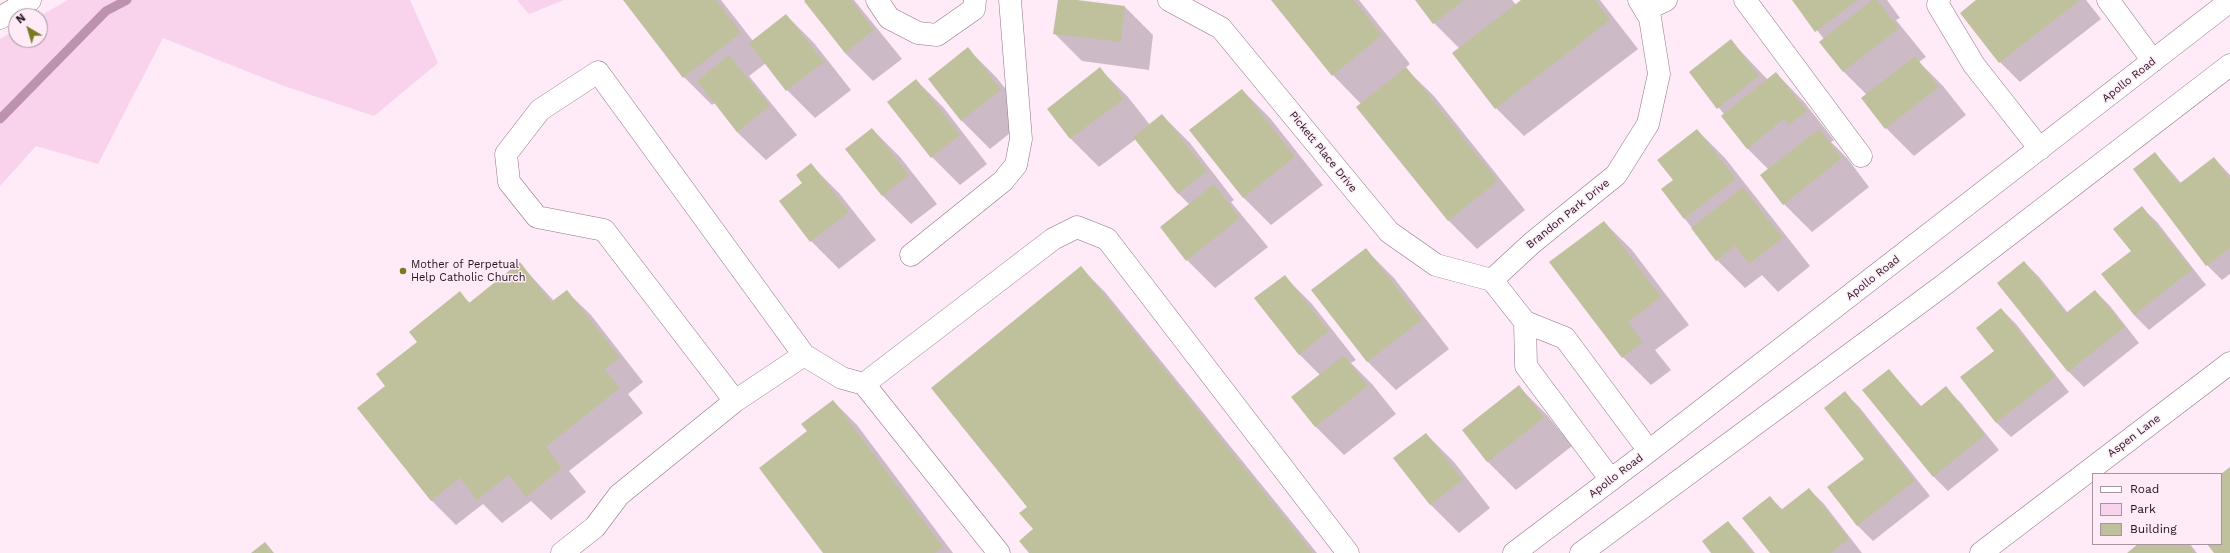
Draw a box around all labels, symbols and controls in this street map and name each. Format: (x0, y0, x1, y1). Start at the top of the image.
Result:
north arrow (8, 8, 48, 48)
text: N (14, 11, 28, 27)
street label: Apollo Road (2099, 55, 2159, 105)
street label: Pickett Place Drive (1286, 109, 1360, 195)
street label: Brandon Park Drive (1524, 176, 1612, 252)
street label: Apollo Road (1843, 253, 1903, 303)
place label: Mother of Perpetual Help Catholic Church (411, 258, 526, 284)
marker: Mother of Perpetual Help Catholic Church (398, 266, 408, 276)
street label: Aspen Lane (2105, 412, 2163, 460)
street label: Apollo Road (1586, 451, 1646, 501)
legend (2092, 473, 2222, 545)
text: Road (2130, 482, 2159, 496)
text: Park (2130, 502, 2156, 516)
text: Building (2130, 522, 2177, 536)

